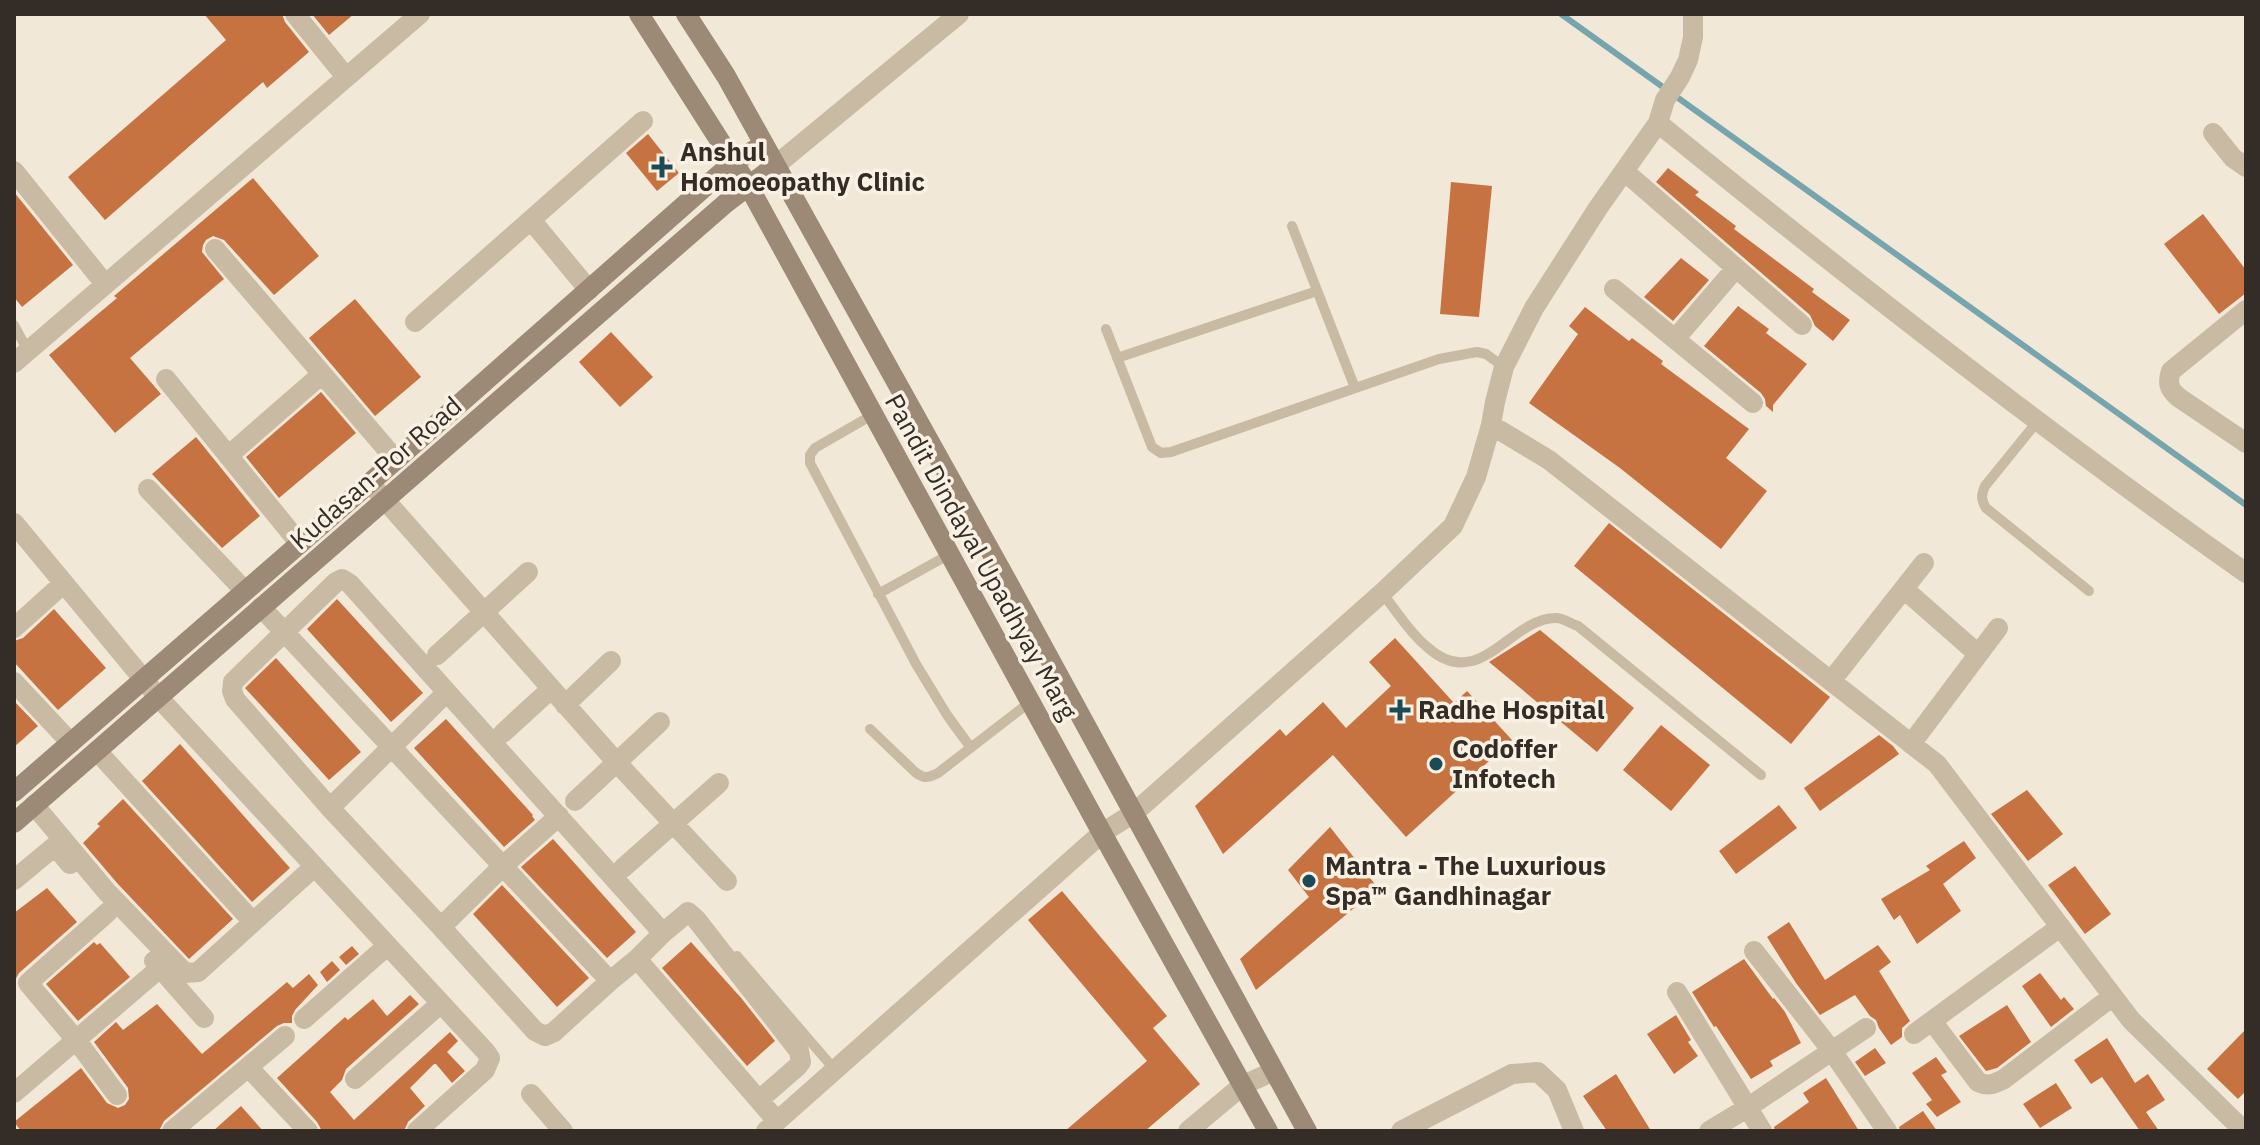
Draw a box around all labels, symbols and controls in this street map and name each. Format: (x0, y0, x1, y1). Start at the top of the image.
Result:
place label: Anshul Homoeopathy Clinic (680, 134, 925, 198)
marker: Anshul Homoeopathy Clinic (651, 156, 673, 178)
street label: Kudasan-Por Road (282, 388, 468, 556)
street label: Pandit Dindayal Upadhyay Marg (878, 388, 1086, 726)
place label: Radhe Hospital (1418, 692, 1605, 726)
marker: Radhe Hospital (1389, 699, 1411, 721)
place label: Codoffer Infotech (1452, 731, 1558, 795)
marker: Codoffer Infotech (1427, 755, 1445, 773)
place label: Mantra - The Luxurious Spa™ Gandhinagar (1325, 848, 1606, 912)
marker: Mantra - The Luxurious Spa™ Gandhinagar (1300, 872, 1318, 890)

